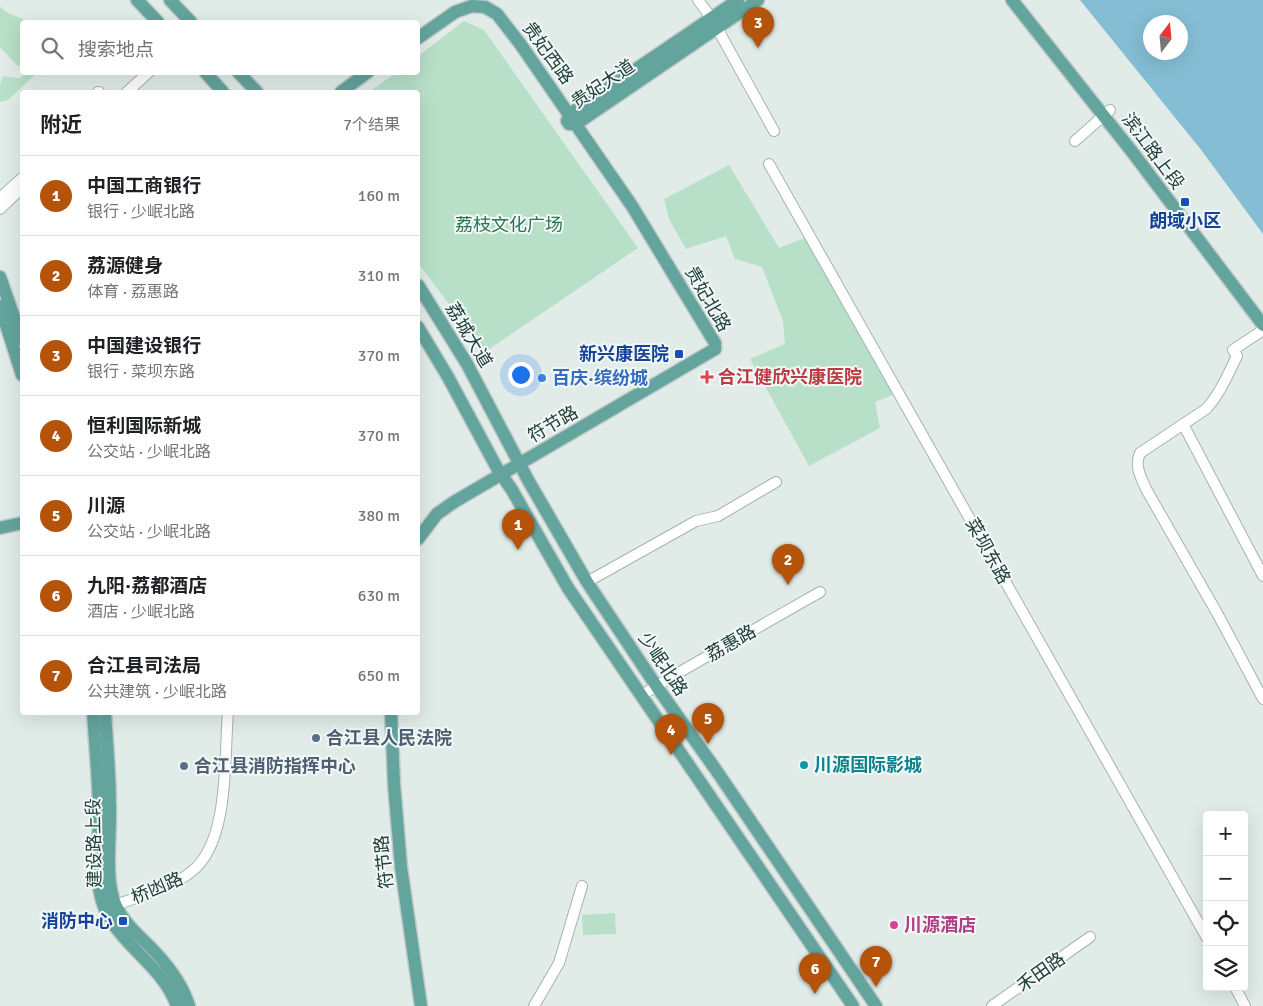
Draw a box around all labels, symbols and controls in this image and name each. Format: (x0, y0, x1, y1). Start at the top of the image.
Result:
pin: 3 (742, 7, 774, 48)
north arrow (1143, 15, 1188, 60)
street label: 贵妃西路 (518, 17, 578, 89)
search box (20, 20, 420, 75)
icon: search (38, 34, 66, 62)
text: 搜索地点 (78, 38, 154, 62)
street label: 贵妃大道 (567, 55, 639, 113)
street label: 滨江路上段 (1117, 108, 1189, 194)
text: 附近 (40, 112, 82, 138)
text: 7个结果 (343, 115, 400, 135)
text: 中国工商银行 (87, 174, 201, 198)
text: 1 (52, 186, 60, 206)
text: 160 m (358, 186, 400, 206)
marker: 朗域小区 (1179, 196, 1191, 208)
text: 银行 · 少岷北路 (87, 202, 195, 222)
place label: 朗域小区 (1149, 210, 1221, 232)
park label: 荔枝文化广场 (455, 214, 563, 236)
text: 荔源健身 (87, 254, 163, 278)
street label: 贵妃北路 (680, 262, 736, 336)
text: 2 (52, 266, 60, 286)
text: 310 m (358, 266, 400, 286)
text: 体育 · 荔惠路 (87, 282, 179, 302)
street label: 荔城大道 (441, 298, 497, 372)
text: 中国建设银行 (87, 334, 201, 358)
place label: 新兴康医院 (579, 343, 669, 365)
text: 3 (52, 346, 60, 366)
text: 370 m (358, 346, 400, 366)
marker: 新兴康医院 (673, 348, 685, 360)
text: 银行 · 菜坝东路 (87, 362, 195, 382)
your location (508, 362, 534, 388)
place label: 合江健欣兴康医院 (718, 366, 862, 388)
place label: 百庆·缤纷城 (552, 367, 648, 389)
marker: 合江健欣兴康医院 (700, 370, 714, 384)
marker: 百庆·缤纷城 (536, 372, 548, 384)
street label: 符节路 (524, 401, 582, 447)
text: 恒利国际新城 (87, 414, 201, 438)
text: 4 (52, 426, 60, 446)
text: 370 m (358, 426, 400, 446)
text: 公交站 · 少岷北路 (87, 442, 211, 462)
text: 川源 (87, 494, 125, 518)
text: 5 (52, 506, 60, 526)
text: 380 m (358, 506, 400, 526)
pin: 1 (502, 509, 534, 550)
street label: 菜坝东路 (961, 514, 1015, 588)
text: 公交站 · 少岷北路 (87, 522, 211, 542)
pin: 2 (772, 544, 804, 585)
text: 九阳·荔都酒店 (87, 574, 207, 598)
text: 6 (52, 586, 60, 606)
text: 630 m (358, 586, 400, 606)
text: 酒店 · 少岷北路 (87, 602, 195, 622)
street label: 荔惠路 (702, 620, 760, 666)
street label: 少岷北路 (634, 628, 692, 700)
text: 合江县司法局 (87, 654, 201, 678)
text: 7 (52, 666, 60, 686)
text: 650 m (358, 666, 400, 686)
text: 公共建筑 · 少岷北路 (87, 682, 227, 702)
pin: 5 (692, 703, 724, 744)
pin: 4 (655, 714, 687, 755)
place label: 合江县人民法院 (326, 727, 452, 749)
marker: 合江县人民法院 (310, 732, 322, 744)
place label: 川源国际影城 (814, 754, 922, 776)
place label: 合江县消防指挥中心 (194, 755, 356, 777)
marker: 川源国际影城 (798, 759, 810, 771)
marker: 合江县消防指挥中心 (178, 760, 190, 772)
street label: 建设路上段 (82, 798, 106, 888)
map controls (1203, 811, 1248, 991)
button: + (1203, 811, 1248, 856)
street label: 符节路 (370, 834, 398, 890)
button: − (1203, 856, 1248, 901)
street label: 桥凼路 (128, 867, 186, 909)
button: locate (1203, 901, 1248, 946)
place label: 消防中心 (41, 910, 113, 932)
place label: 川源酒店 (904, 914, 976, 936)
marker: 消防中心 (117, 915, 129, 927)
marker: 川源酒店 (888, 919, 900, 931)
pin: 7 (860, 946, 892, 987)
button: layers (1203, 946, 1248, 991)
street label: 禾田路 (1013, 948, 1069, 996)
pin: 6 (799, 953, 831, 994)

